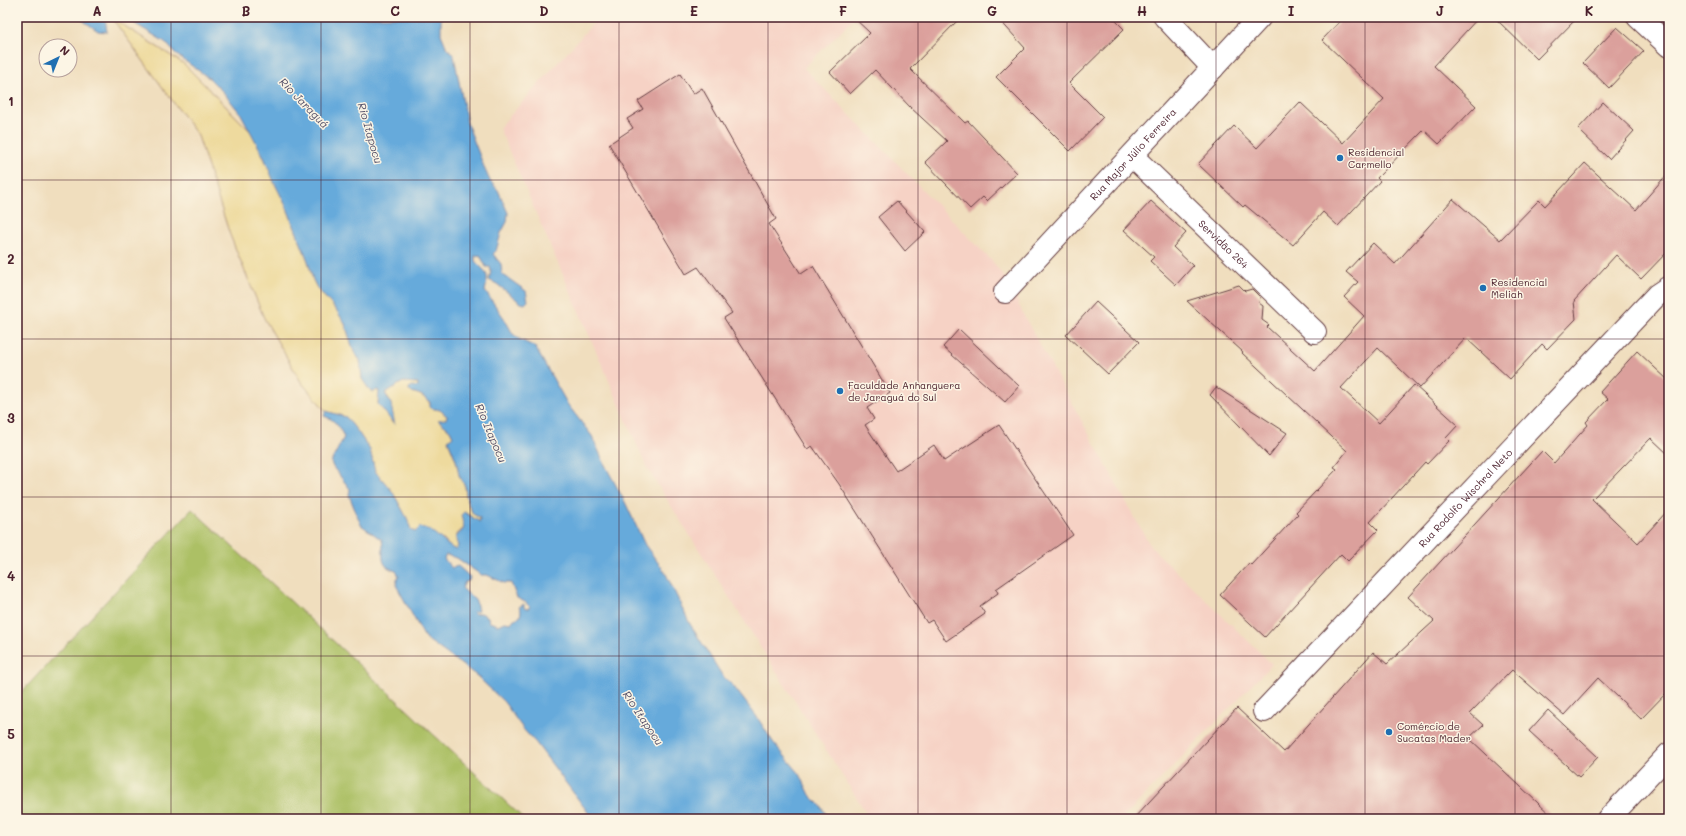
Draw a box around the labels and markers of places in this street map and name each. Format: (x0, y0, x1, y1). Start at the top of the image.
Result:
place label: Residencial Carmello (1348, 145, 1404, 171)
marker: Residencial Carmello (1335, 153, 1345, 163)
place label: Residencial Meliah (1491, 275, 1547, 301)
marker: Residencial Meliah (1478, 283, 1488, 293)
place label: Faculdade Anhanguera de Jaraguá do Sul (848, 378, 961, 404)
marker: Faculdade Anhanguera de Jaraguá do Sul (835, 386, 845, 396)
place label: Comércio de Sucatas Mader (1397, 719, 1471, 745)
marker: Comércio de Sucatas Mader (1384, 727, 1394, 737)

